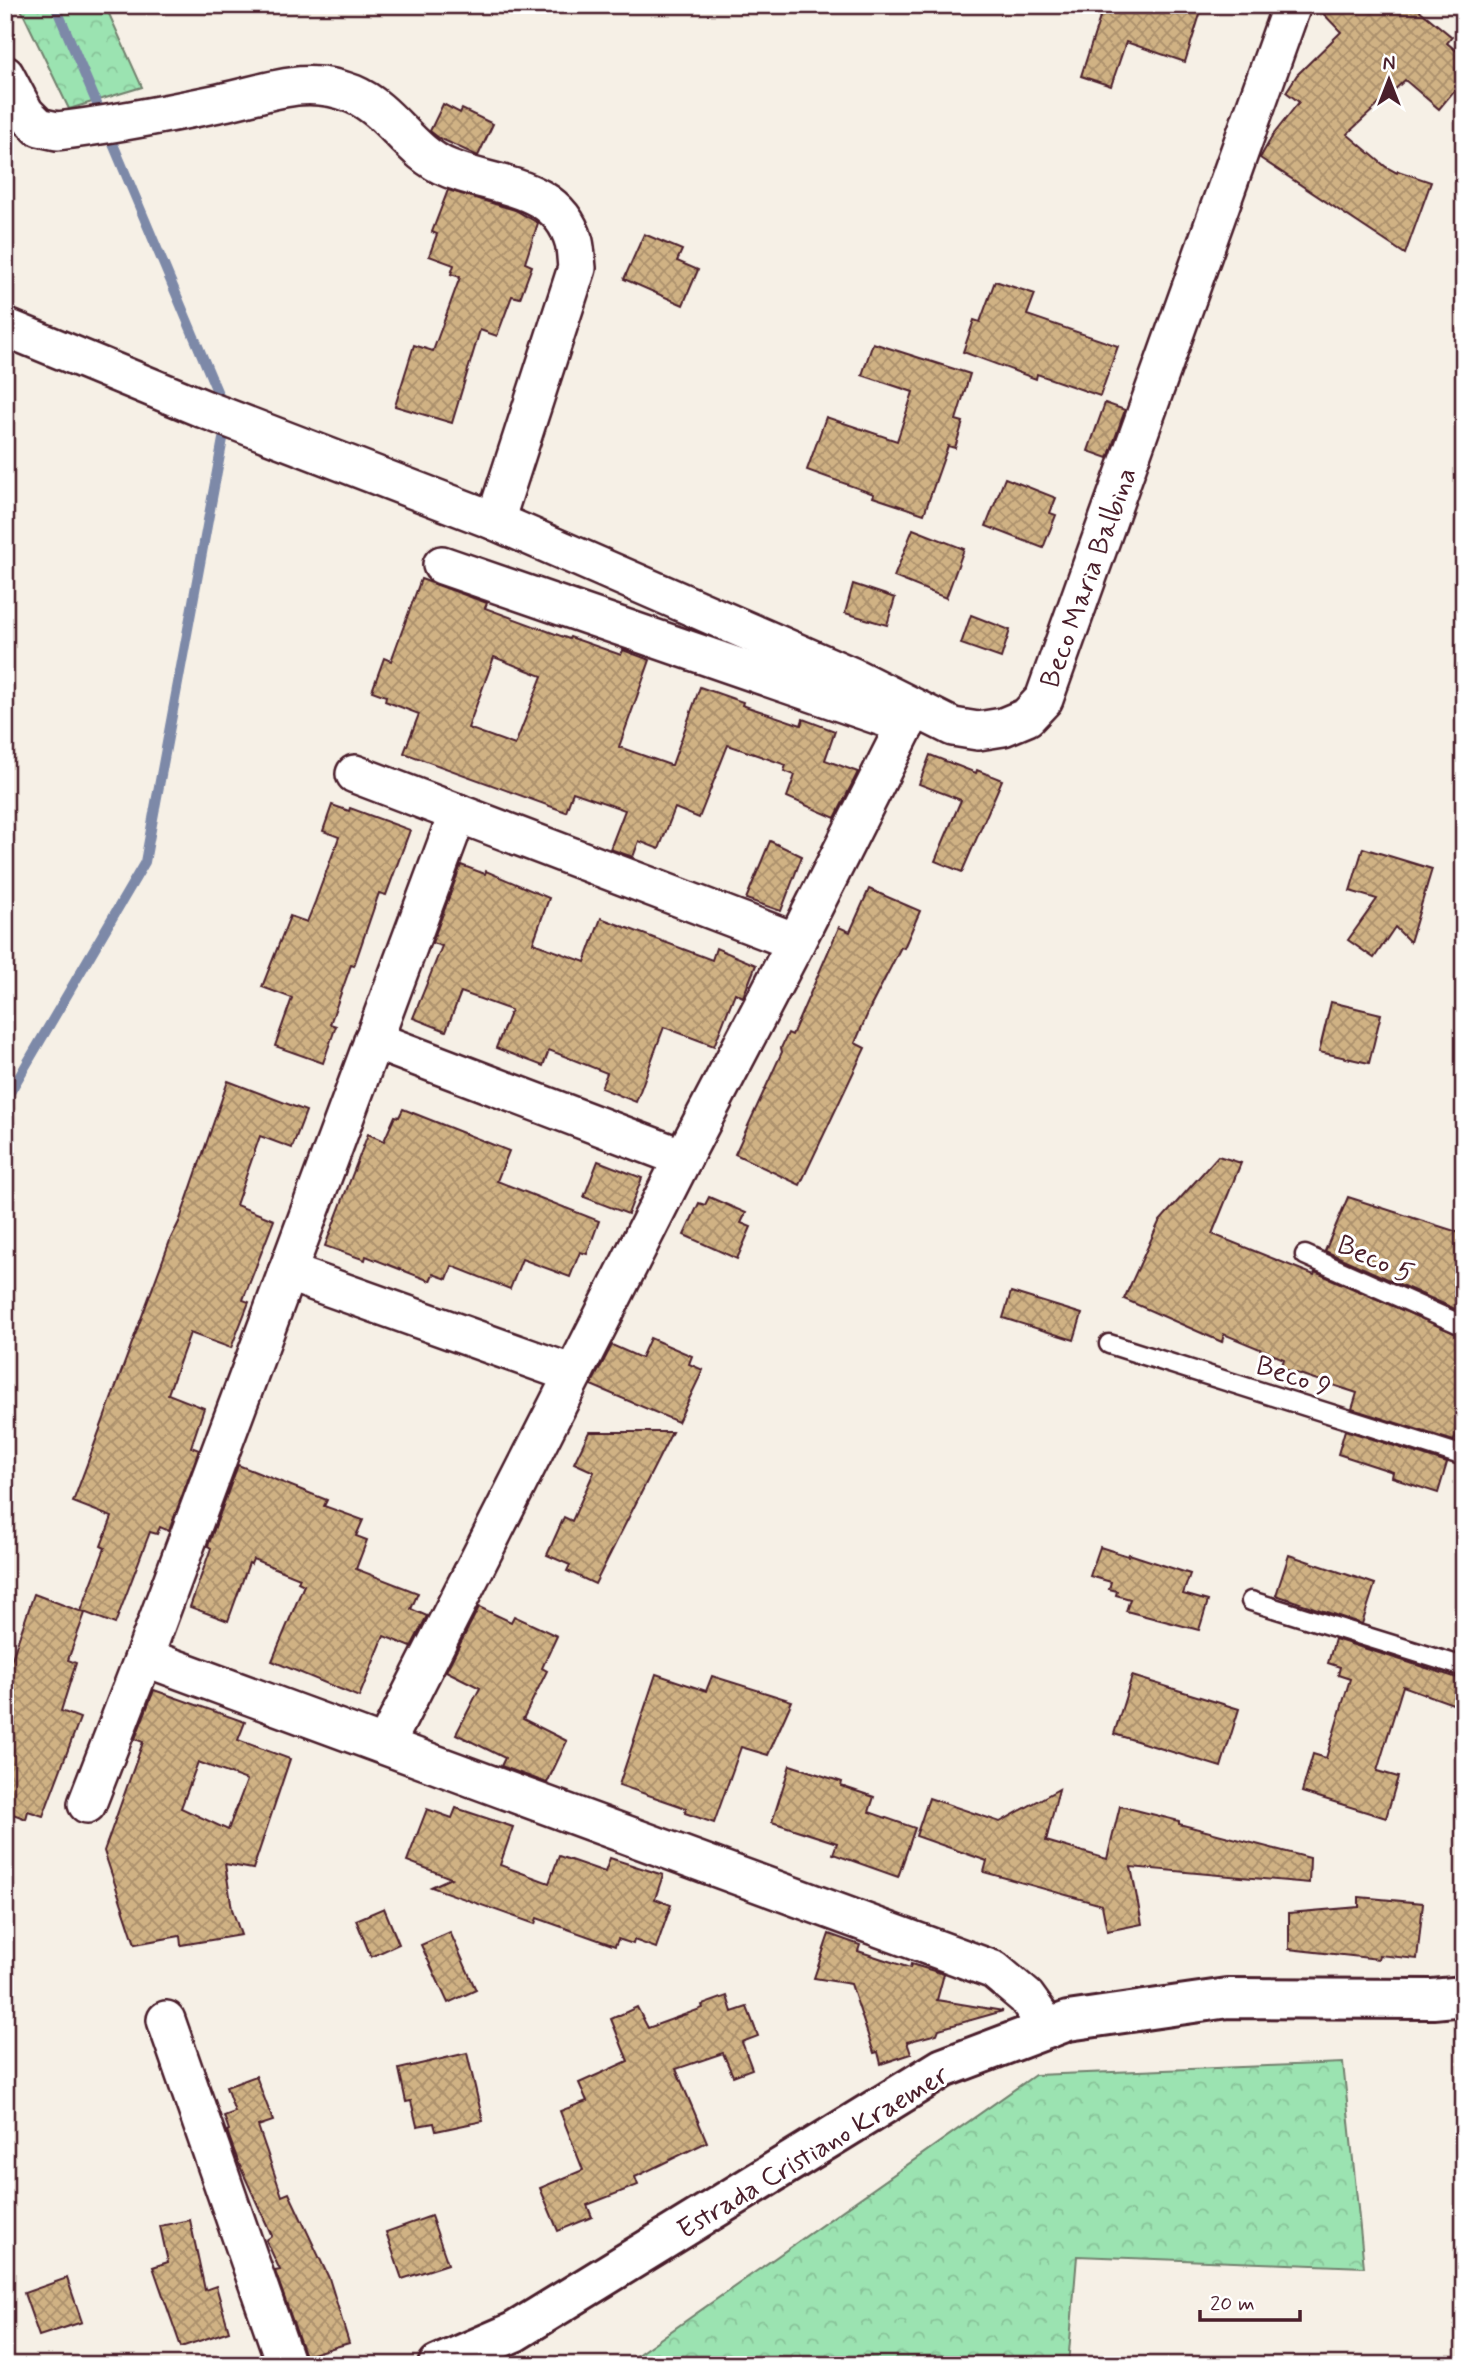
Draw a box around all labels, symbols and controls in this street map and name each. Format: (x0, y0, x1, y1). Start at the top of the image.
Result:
north arrow (1354, 46, 1424, 116)
text: N (1383, 52, 1395, 77)
street label: Beco Maria Balbina (1032, 462, 1146, 693)
street label: Beco 5 (1331, 1227, 1419, 1293)
street label: Beco 9 (1251, 1348, 1336, 1407)
street label: Estrada Cristiano Kraemer (671, 2057, 956, 2249)
scale bar (1200, 2279, 1299, 2323)
text: 20 m (1210, 2290, 1255, 2318)

